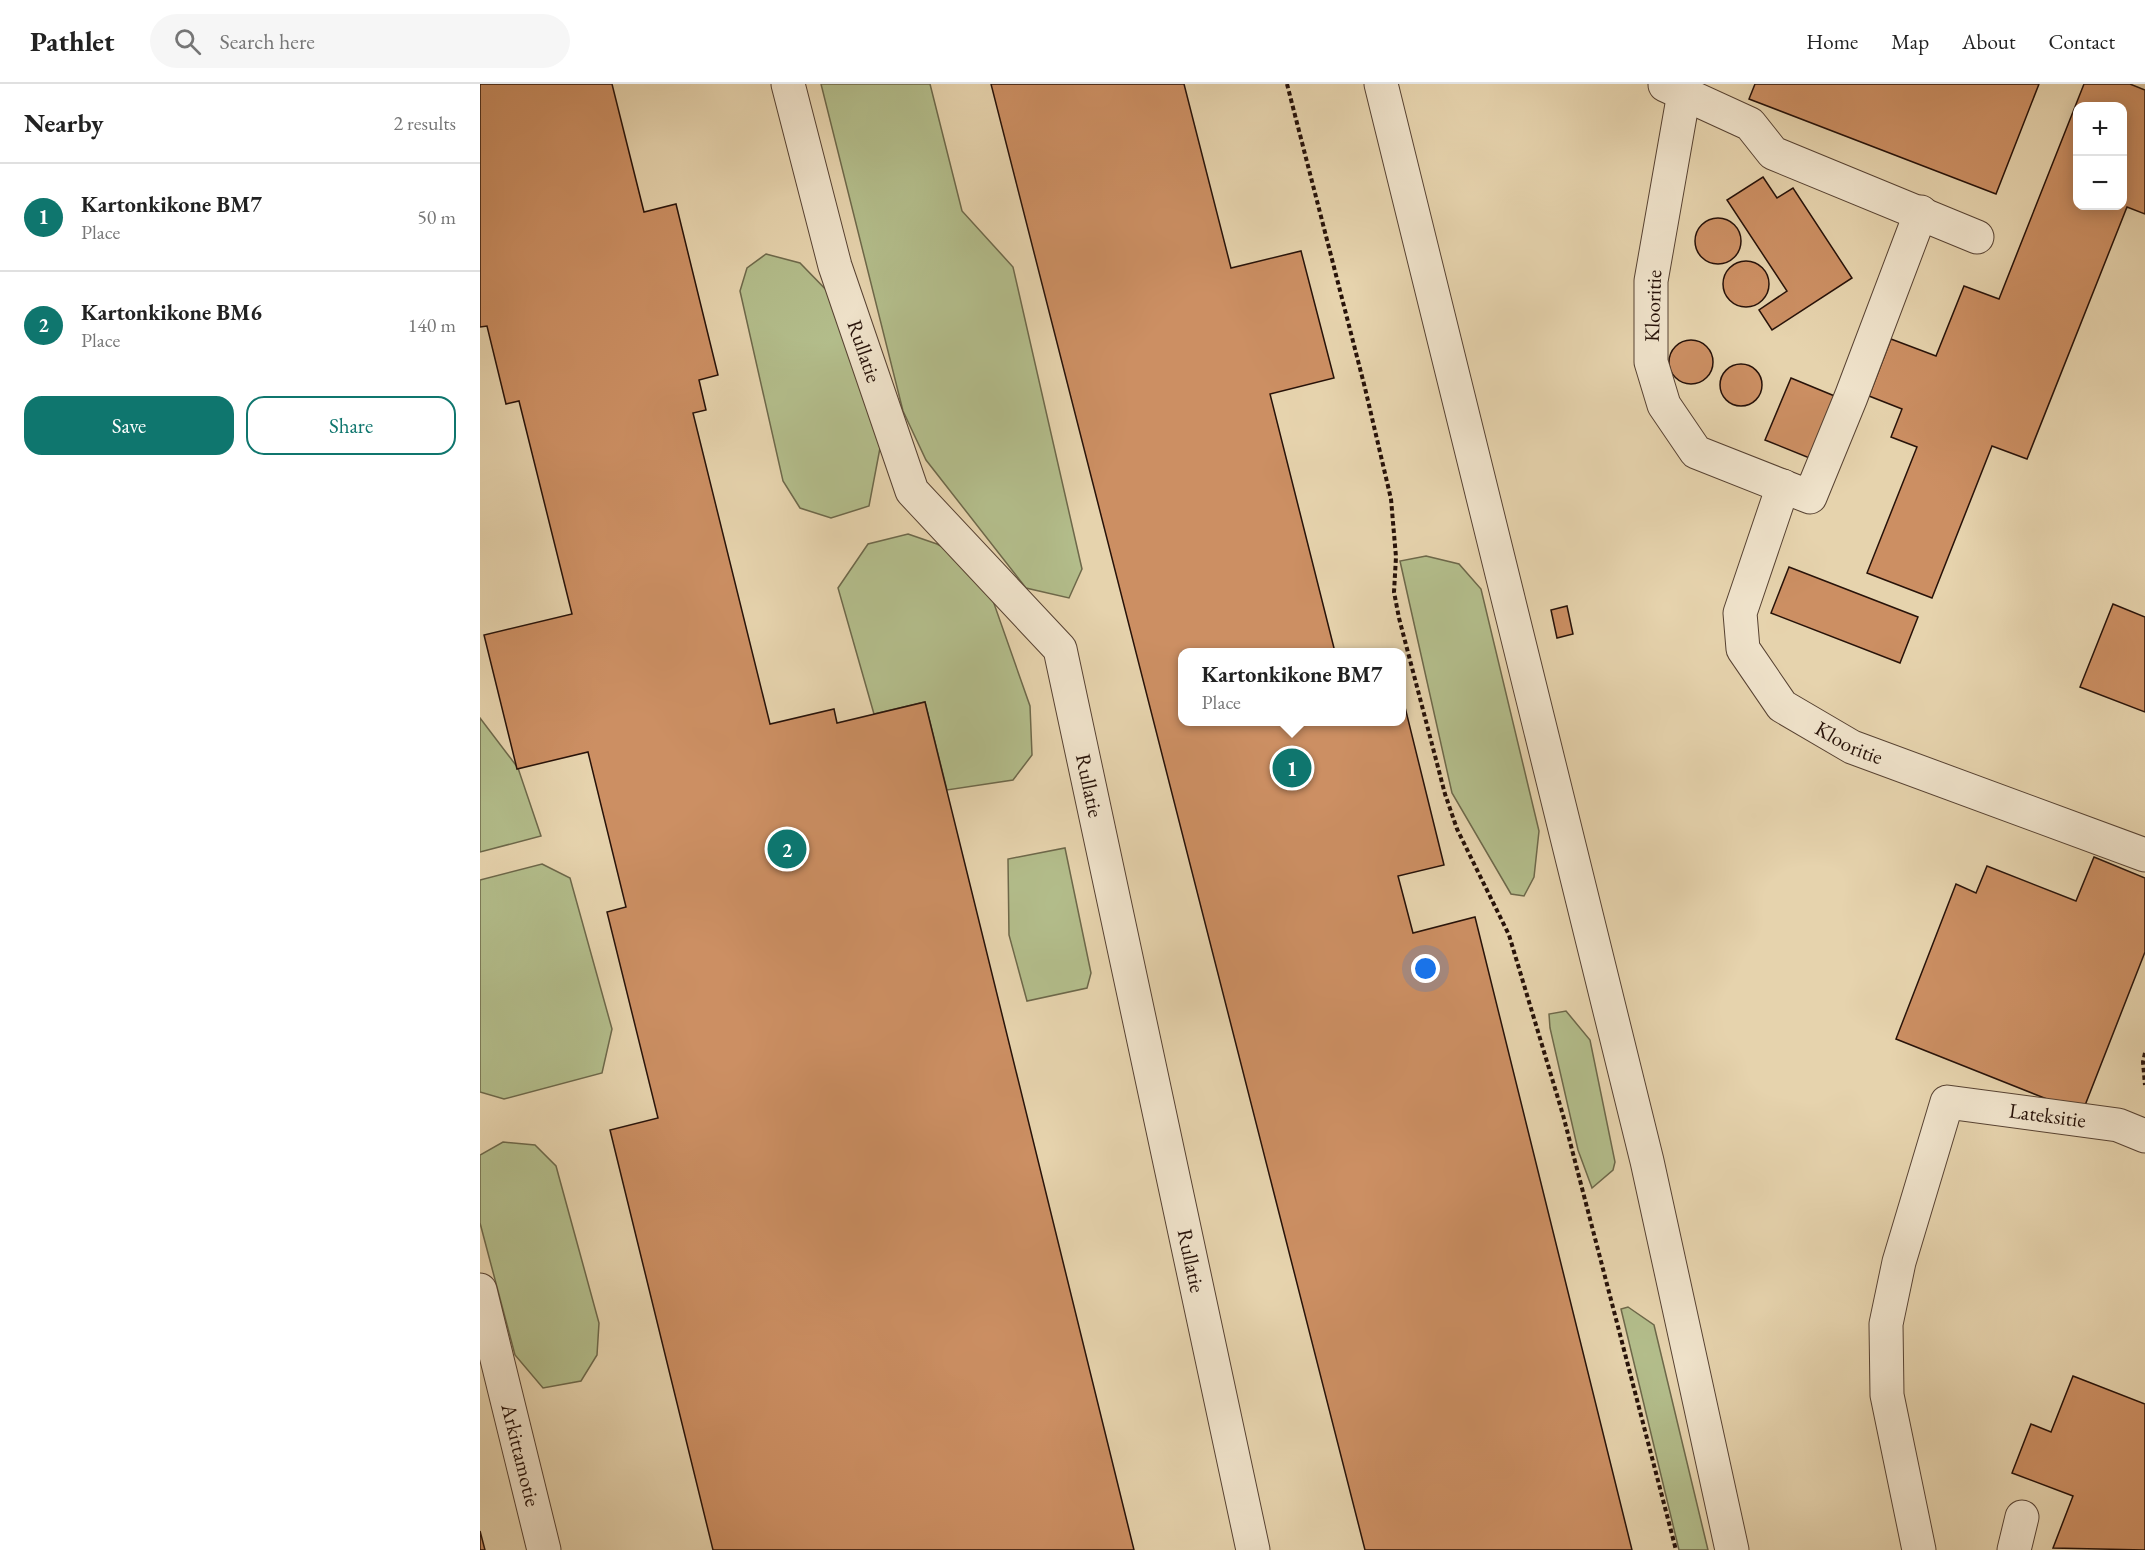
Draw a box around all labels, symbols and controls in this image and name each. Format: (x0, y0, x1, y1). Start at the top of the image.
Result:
search box (150, 14, 570, 68)
text: Pathlet (30, 23, 114, 59)
icon: search (171, 25, 204, 58)
text: Search here (219, 27, 315, 56)
text: Home (1806, 28, 1858, 55)
text: Map (1891, 28, 1929, 55)
text: About (1962, 28, 2015, 55)
text: Contact (2048, 28, 2115, 55)
map controls (2073, 102, 2127, 210)
button: + (2073, 102, 2127, 156)
text: Nearby (24, 106, 104, 140)
text: 2 results (393, 110, 456, 136)
button: − (2073, 156, 2127, 210)
text: Kartonkikone BM7 (81, 190, 262, 219)
text: 1 (38, 204, 49, 230)
text: 50 m (417, 204, 456, 230)
text: Place (81, 219, 120, 245)
street label: Klooritie (1638, 269, 1667, 343)
text: Kartonkikone BM6 (81, 298, 262, 327)
text: 2 (38, 312, 49, 338)
text: 140 m (408, 312, 456, 338)
street label: Rullatie (841, 316, 888, 386)
text: Place (81, 327, 120, 353)
button: Save (24, 396, 234, 455)
button: Share (246, 396, 456, 455)
popup (1178, 648, 1406, 726)
text: Kartonkikone BM7 (1202, 660, 1382, 689)
text: Place (1202, 689, 1241, 715)
street label: Klooritie (1810, 714, 1887, 770)
pin: 1 (1272, 746, 1312, 790)
street label: Rullatie (1070, 751, 1110, 820)
pin: 2 (768, 826, 806, 872)
your location (1411, 954, 1440, 983)
street label: Lateksitie (2007, 1096, 2088, 1134)
street label: Rullatie (1172, 1226, 1212, 1295)
street label: Arkittamotie (495, 1400, 547, 1509)

